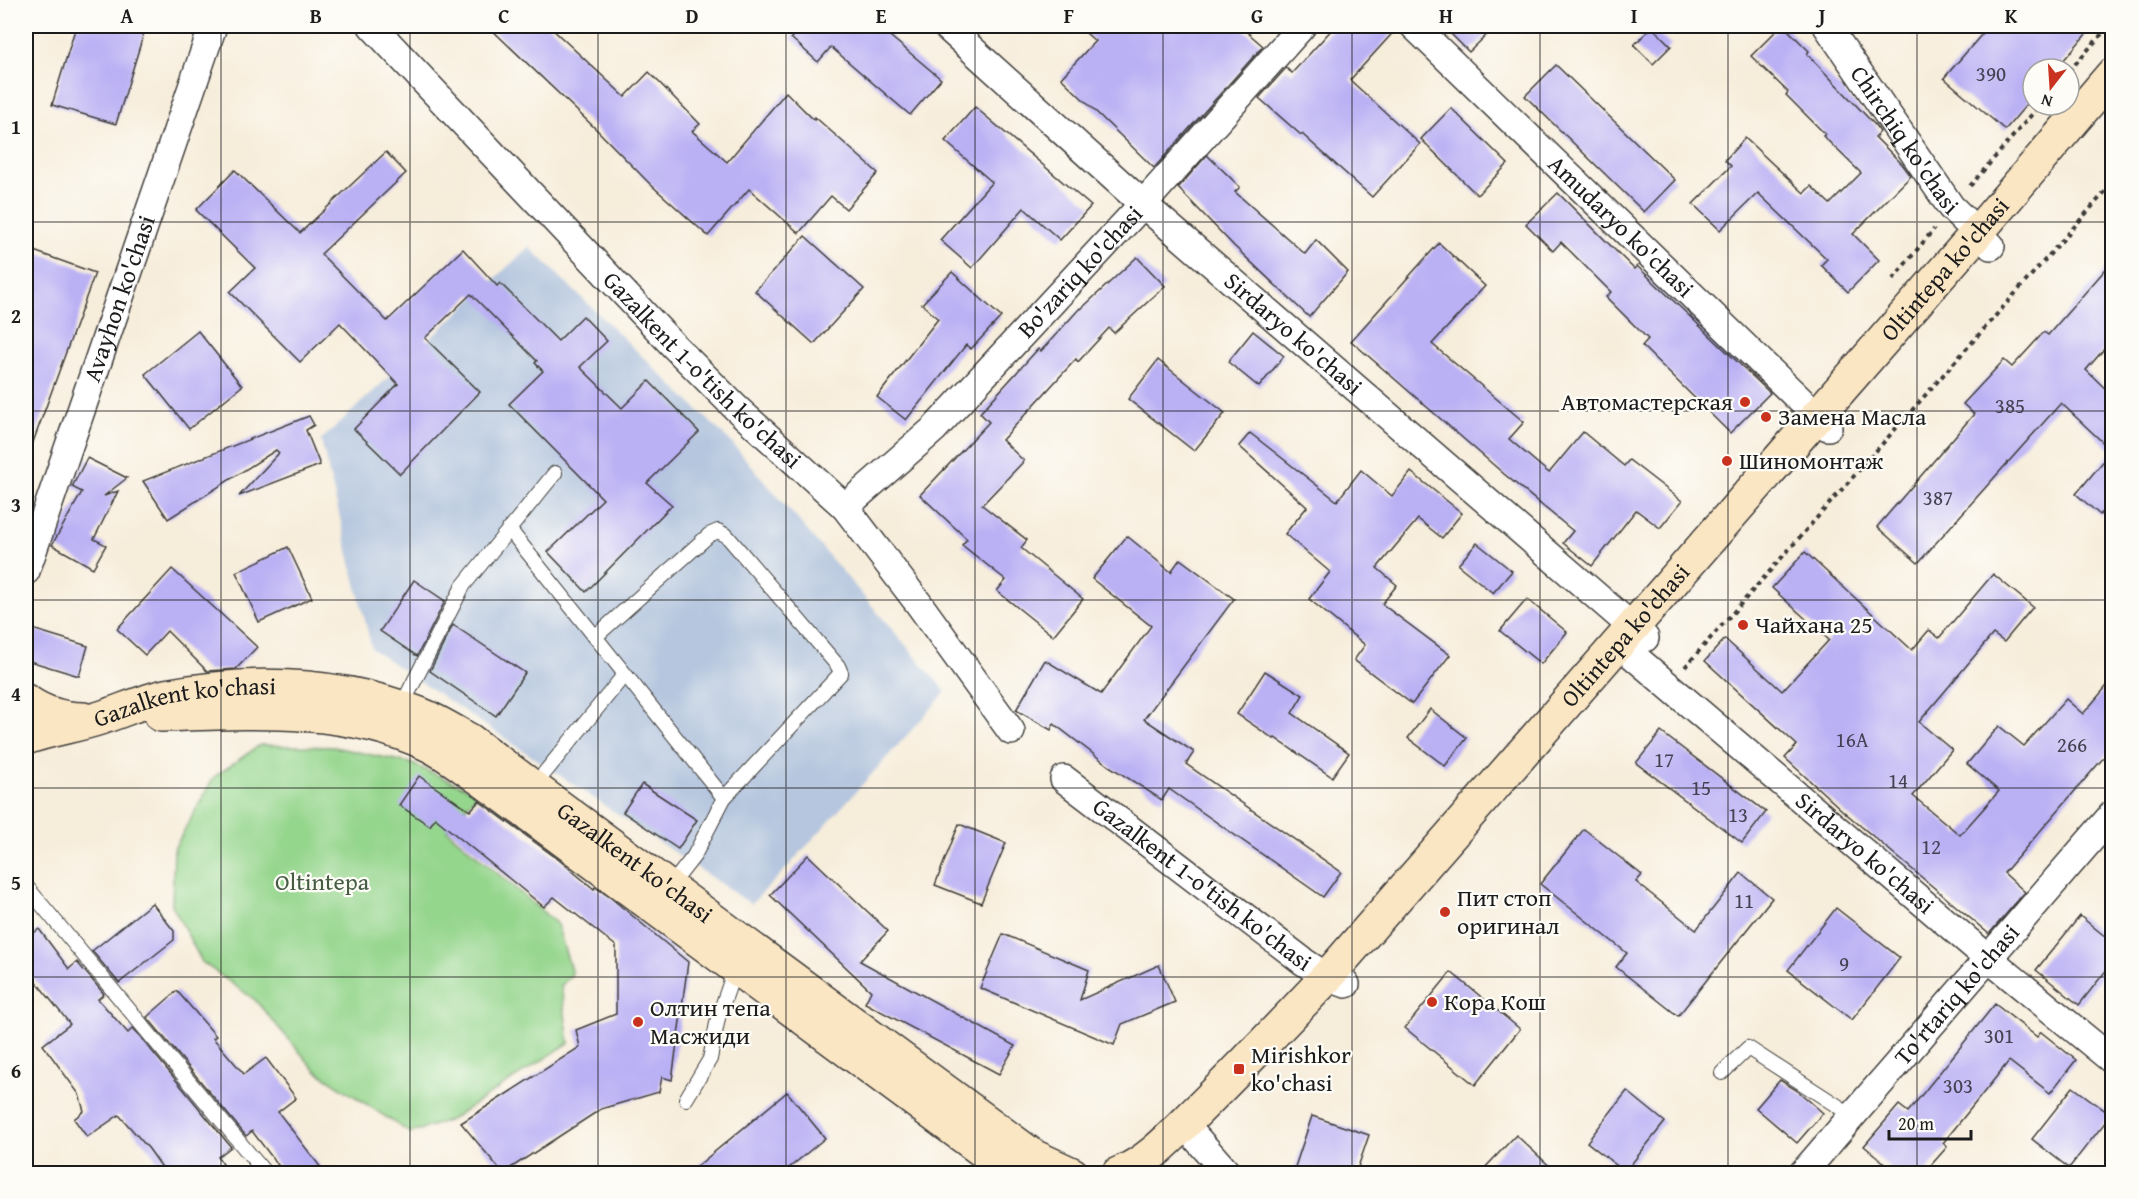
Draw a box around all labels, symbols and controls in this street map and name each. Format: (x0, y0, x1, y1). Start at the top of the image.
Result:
text: A (121, 1, 134, 30)
text: B (310, 1, 322, 30)
text: C (498, 1, 510, 30)
text: D (685, 1, 699, 30)
text: E (876, 1, 887, 30)
text: F (1064, 1, 1074, 30)
text: G (1251, 1, 1263, 30)
text: H (1439, 1, 1453, 30)
text: I (1631, 1, 1637, 30)
text: J (1816, 1, 1826, 30)
text: K (2005, 1, 2018, 30)
north arrow (2021, 57, 2081, 117)
street label: Chirchiq ko'chasi (1842, 58, 1967, 223)
house number: 390 (1976, 58, 2006, 89)
text: N (2038, 88, 2055, 114)
text: 1 (11, 112, 21, 141)
street label: Amudaryo ko'chasi (1540, 147, 1702, 305)
street label: Oltintepa ko'chasi (1872, 189, 2017, 349)
street label: Bo'zariq ko'chasi (1009, 197, 1151, 346)
street label: Avayhon ko'chasi (74, 210, 164, 387)
street label: Gazalkent 1-o'tish ko'chasi (595, 263, 810, 477)
street label: Sirdaryo ko'chasi (1217, 264, 1370, 403)
text: 2 (11, 301, 21, 330)
place label: Автомастерская (1561, 384, 1733, 419)
house number: 385 (1995, 390, 2025, 421)
marker: Автомастерская (1738, 395, 1752, 409)
place label: Замена Маслa (1778, 399, 1927, 434)
marker: Замена Маслa (1759, 410, 1773, 424)
place label: Шиномонтаж (1739, 443, 1884, 478)
marker: Шиномонтаж (1720, 454, 1734, 468)
house number: 387 (1923, 482, 1953, 513)
text: 3 (11, 490, 21, 519)
street label: Oltintepa ko'chasi (1552, 555, 1698, 715)
place label: Чайхана 25 (1755, 607, 1873, 642)
marker: Чайхана 25 (1736, 618, 1750, 632)
street label: Gazalkent ko'chasi (89, 668, 276, 736)
text: 4 (11, 679, 21, 708)
house number: 16A (1836, 724, 1869, 755)
house number: 266 (2057, 729, 2087, 760)
house number: 17 (1654, 744, 1674, 775)
house number: 14 (1888, 765, 1908, 796)
house number: 15 (1691, 772, 1711, 803)
street label: Sirdaryo ko'chasi (1788, 783, 1942, 922)
street label: Gazalkent 1-o'tish ko'chasi (1086, 789, 1319, 980)
street label: Gazalkent ko'chasi (550, 793, 721, 931)
house number: 13 (1728, 799, 1748, 830)
house number: 12 (1921, 831, 1941, 862)
park label: Oltintepa (275, 864, 370, 899)
text: 5 (11, 868, 21, 897)
place label: Пит стоп оригинал (1457, 880, 1559, 943)
house number: 11 (1734, 885, 1754, 916)
marker: Пит стоп оригинал (1438, 905, 1452, 919)
street label: To'rtariq ko'chasi (1885, 916, 2028, 1073)
house number: 9 (1839, 948, 1849, 979)
place label: Кора Кош (1444, 984, 1546, 1019)
place label: Олтин тепа Масжиди (650, 990, 771, 1053)
marker: Кора Кош (1425, 995, 1439, 1009)
marker: Олтин тепа Масжиди (631, 1015, 645, 1029)
house number: 301 (1984, 1020, 2014, 1051)
place label: Mirishkor ko'chasi (1251, 1037, 1351, 1100)
text: 6 (11, 1056, 21, 1085)
marker: Mirishkor ko'chasi (1232, 1062, 1246, 1076)
house number: 303 (1943, 1070, 1973, 1101)
scale bar (1889, 1103, 1972, 1141)
text: 20 m (1898, 1110, 1934, 1137)

